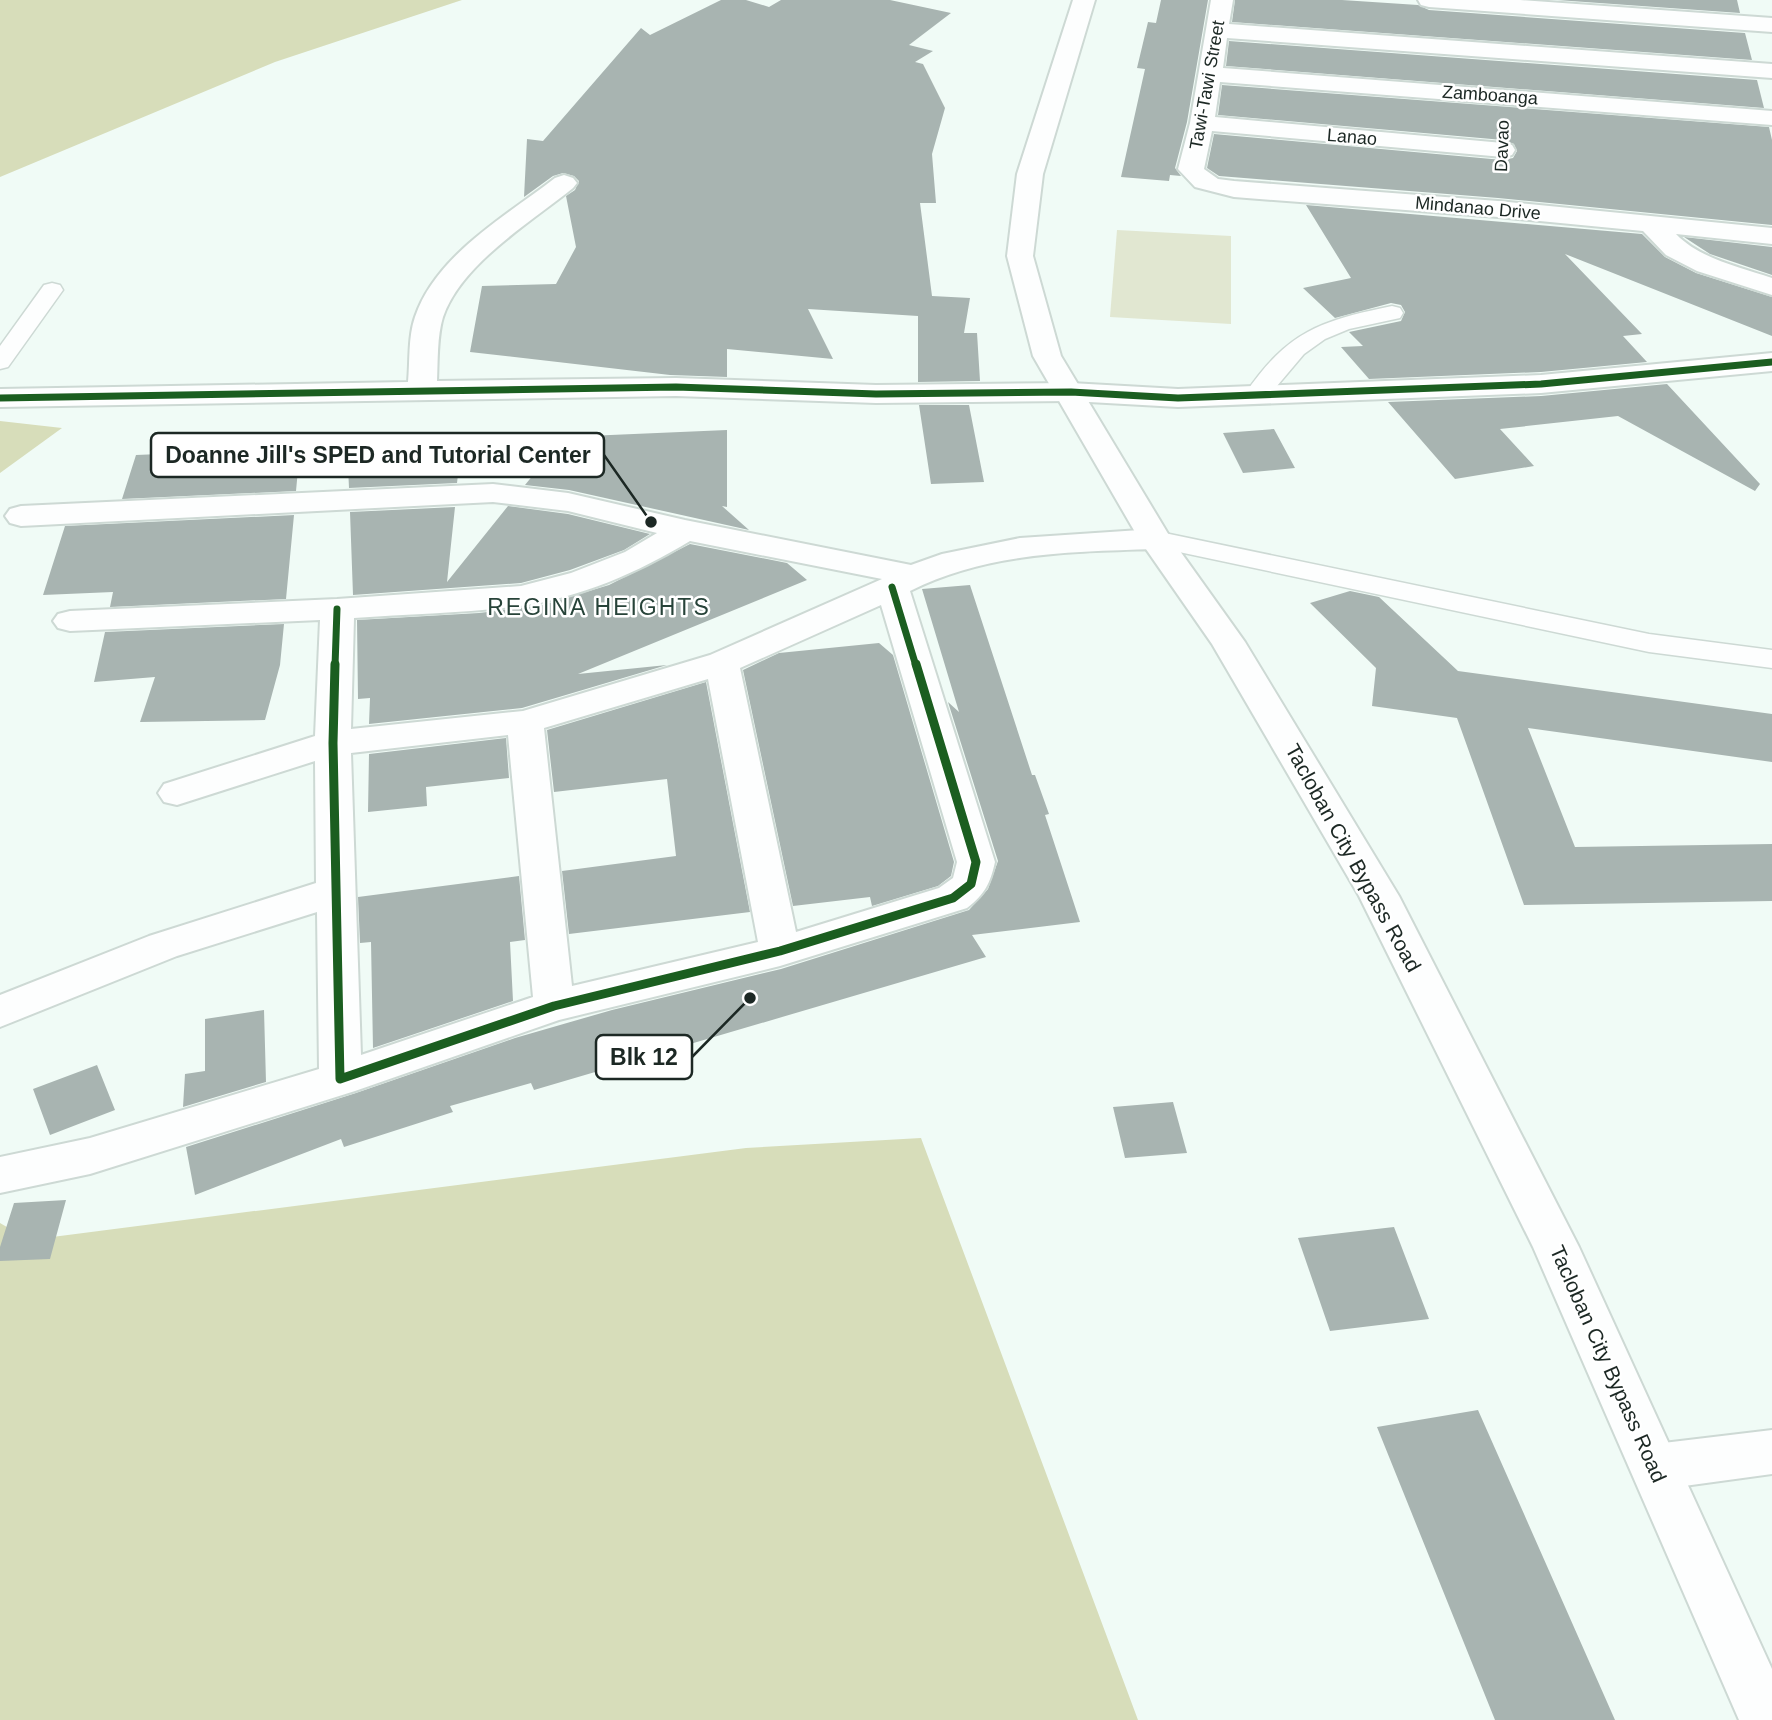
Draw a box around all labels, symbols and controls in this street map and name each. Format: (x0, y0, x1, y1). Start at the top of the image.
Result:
street label: Tawi-Tawi Street (1186, 19, 1228, 151)
street label: Zamboanga (1441, 82, 1540, 108)
street label: Davao (1491, 120, 1513, 172)
street label: Lanao (1326, 125, 1378, 149)
street label: Mindanao Drive (1414, 193, 1542, 223)
callout: Doanne Jill's SPED and Tutorial Center (151, 433, 604, 477)
text: Doanne Jill's SPED and Tutorial Center (165, 442, 591, 468)
district label: REGINA HEIGHTS (487, 594, 711, 620)
street label: Tacloban City Bypass Road (1281, 740, 1426, 976)
callout: Blk 12 (596, 1035, 692, 1079)
text: Blk 12 (610, 1044, 678, 1070)
street label: Tacloban City Bypass Road (1546, 1242, 1671, 1486)

